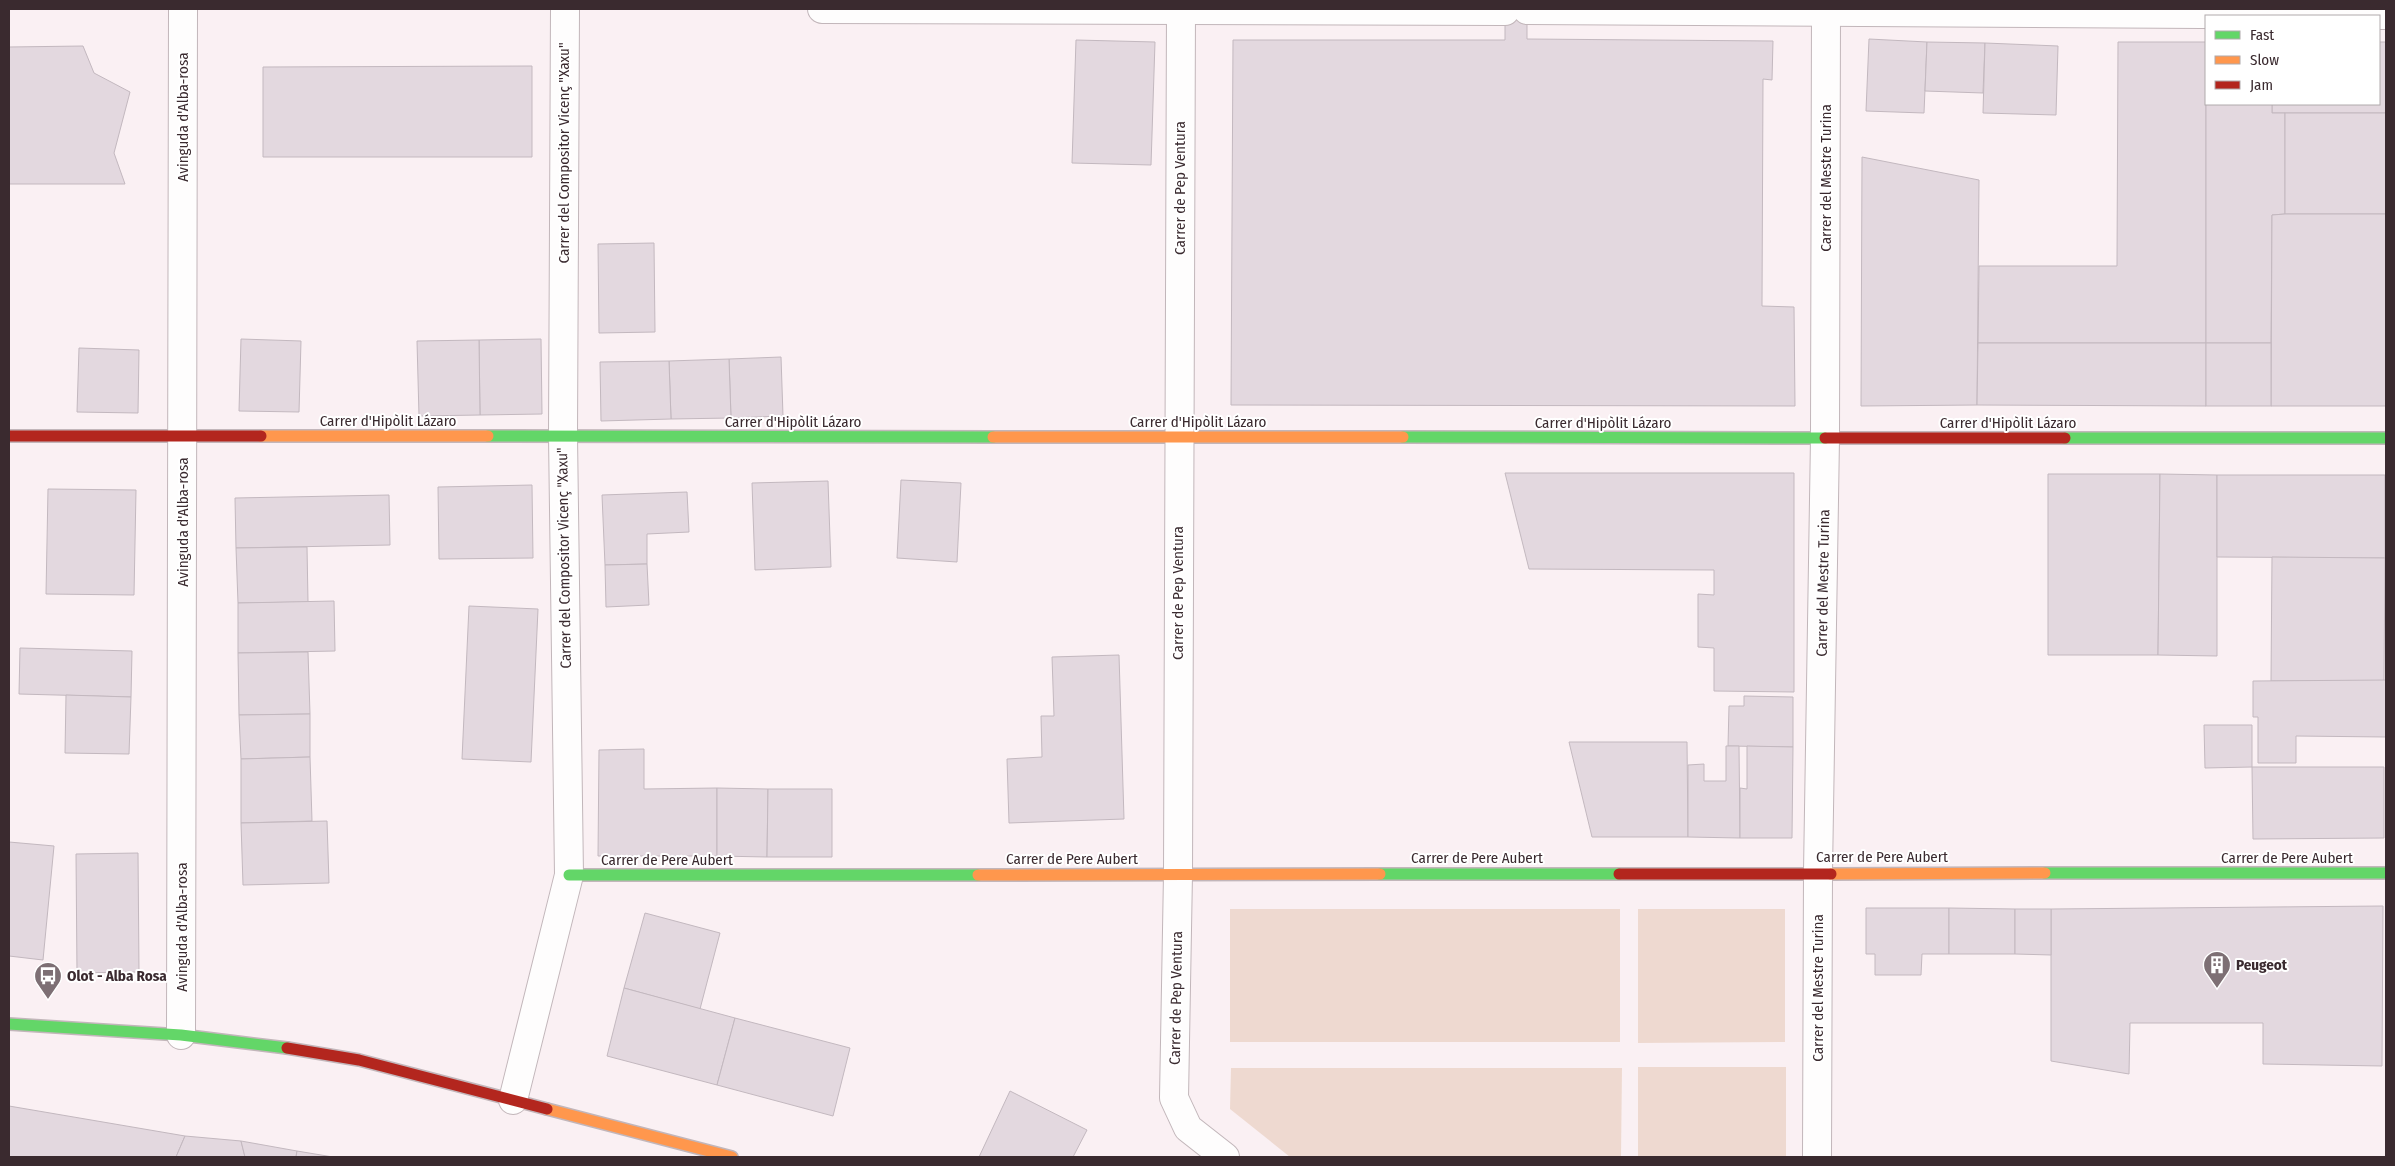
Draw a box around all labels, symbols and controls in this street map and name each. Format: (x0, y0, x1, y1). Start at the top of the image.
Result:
legend (2205, 15, 2380, 105)
text: Fast (2250, 26, 2274, 44)
street label: Carrer del Compositor Vicenç "Xaxu" (555, 42, 573, 264)
text: Slow (2250, 51, 2279, 69)
street label: Avinguda d'Alba-rosa (174, 52, 192, 182)
text: Jam (2250, 76, 2273, 94)
street label: Carrer del Mestre Turina (1817, 104, 1835, 252)
street label: Carrer de Pep Ventura (1171, 121, 1189, 255)
street label: Carrer d'Hipòlit Lázaro (320, 412, 456, 430)
street label: Carrer d'Hipòlit Lázaro (725, 413, 861, 431)
street label: Carrer d'Hipòlit Lázaro (1130, 413, 1266, 431)
street label: Carrer d'Hipòlit Lázaro (1535, 414, 1671, 432)
street label: Carrer d'Hipòlit Lázaro (1940, 414, 2076, 432)
street label: Carrer del Compositor Vicenç "Xaxu" (553, 447, 575, 669)
street label: Avinguda d'Alba-rosa (174, 457, 192, 587)
street label: Carrer del Mestre Turina (1813, 509, 1833, 657)
street label: Carrer de Pep Ventura (1169, 526, 1187, 660)
street label: Carrer de Pere Aubert (1816, 848, 1948, 866)
street label: Carrer de Pere Aubert (1411, 849, 1543, 867)
street label: Carrer de Pere Aubert (2221, 849, 2353, 867)
street label: Carrer de Pere Aubert (1006, 850, 1138, 868)
street label: Carrer de Pere Aubert (601, 851, 733, 869)
street label: Avinguda d'Alba-rosa (173, 862, 191, 992)
street label: Carrer del Mestre Turina (1809, 914, 1827, 1062)
street label: Carrer de Pep Ventura (1166, 931, 1186, 1065)
building icon: Peugeot (2202, 950, 2232, 989)
place label: Peugeot (2236, 956, 2288, 974)
bus stop icon: Olot - Alba Rosa (33, 961, 63, 1000)
place label: Olot - Alba Rosa (67, 967, 167, 985)

